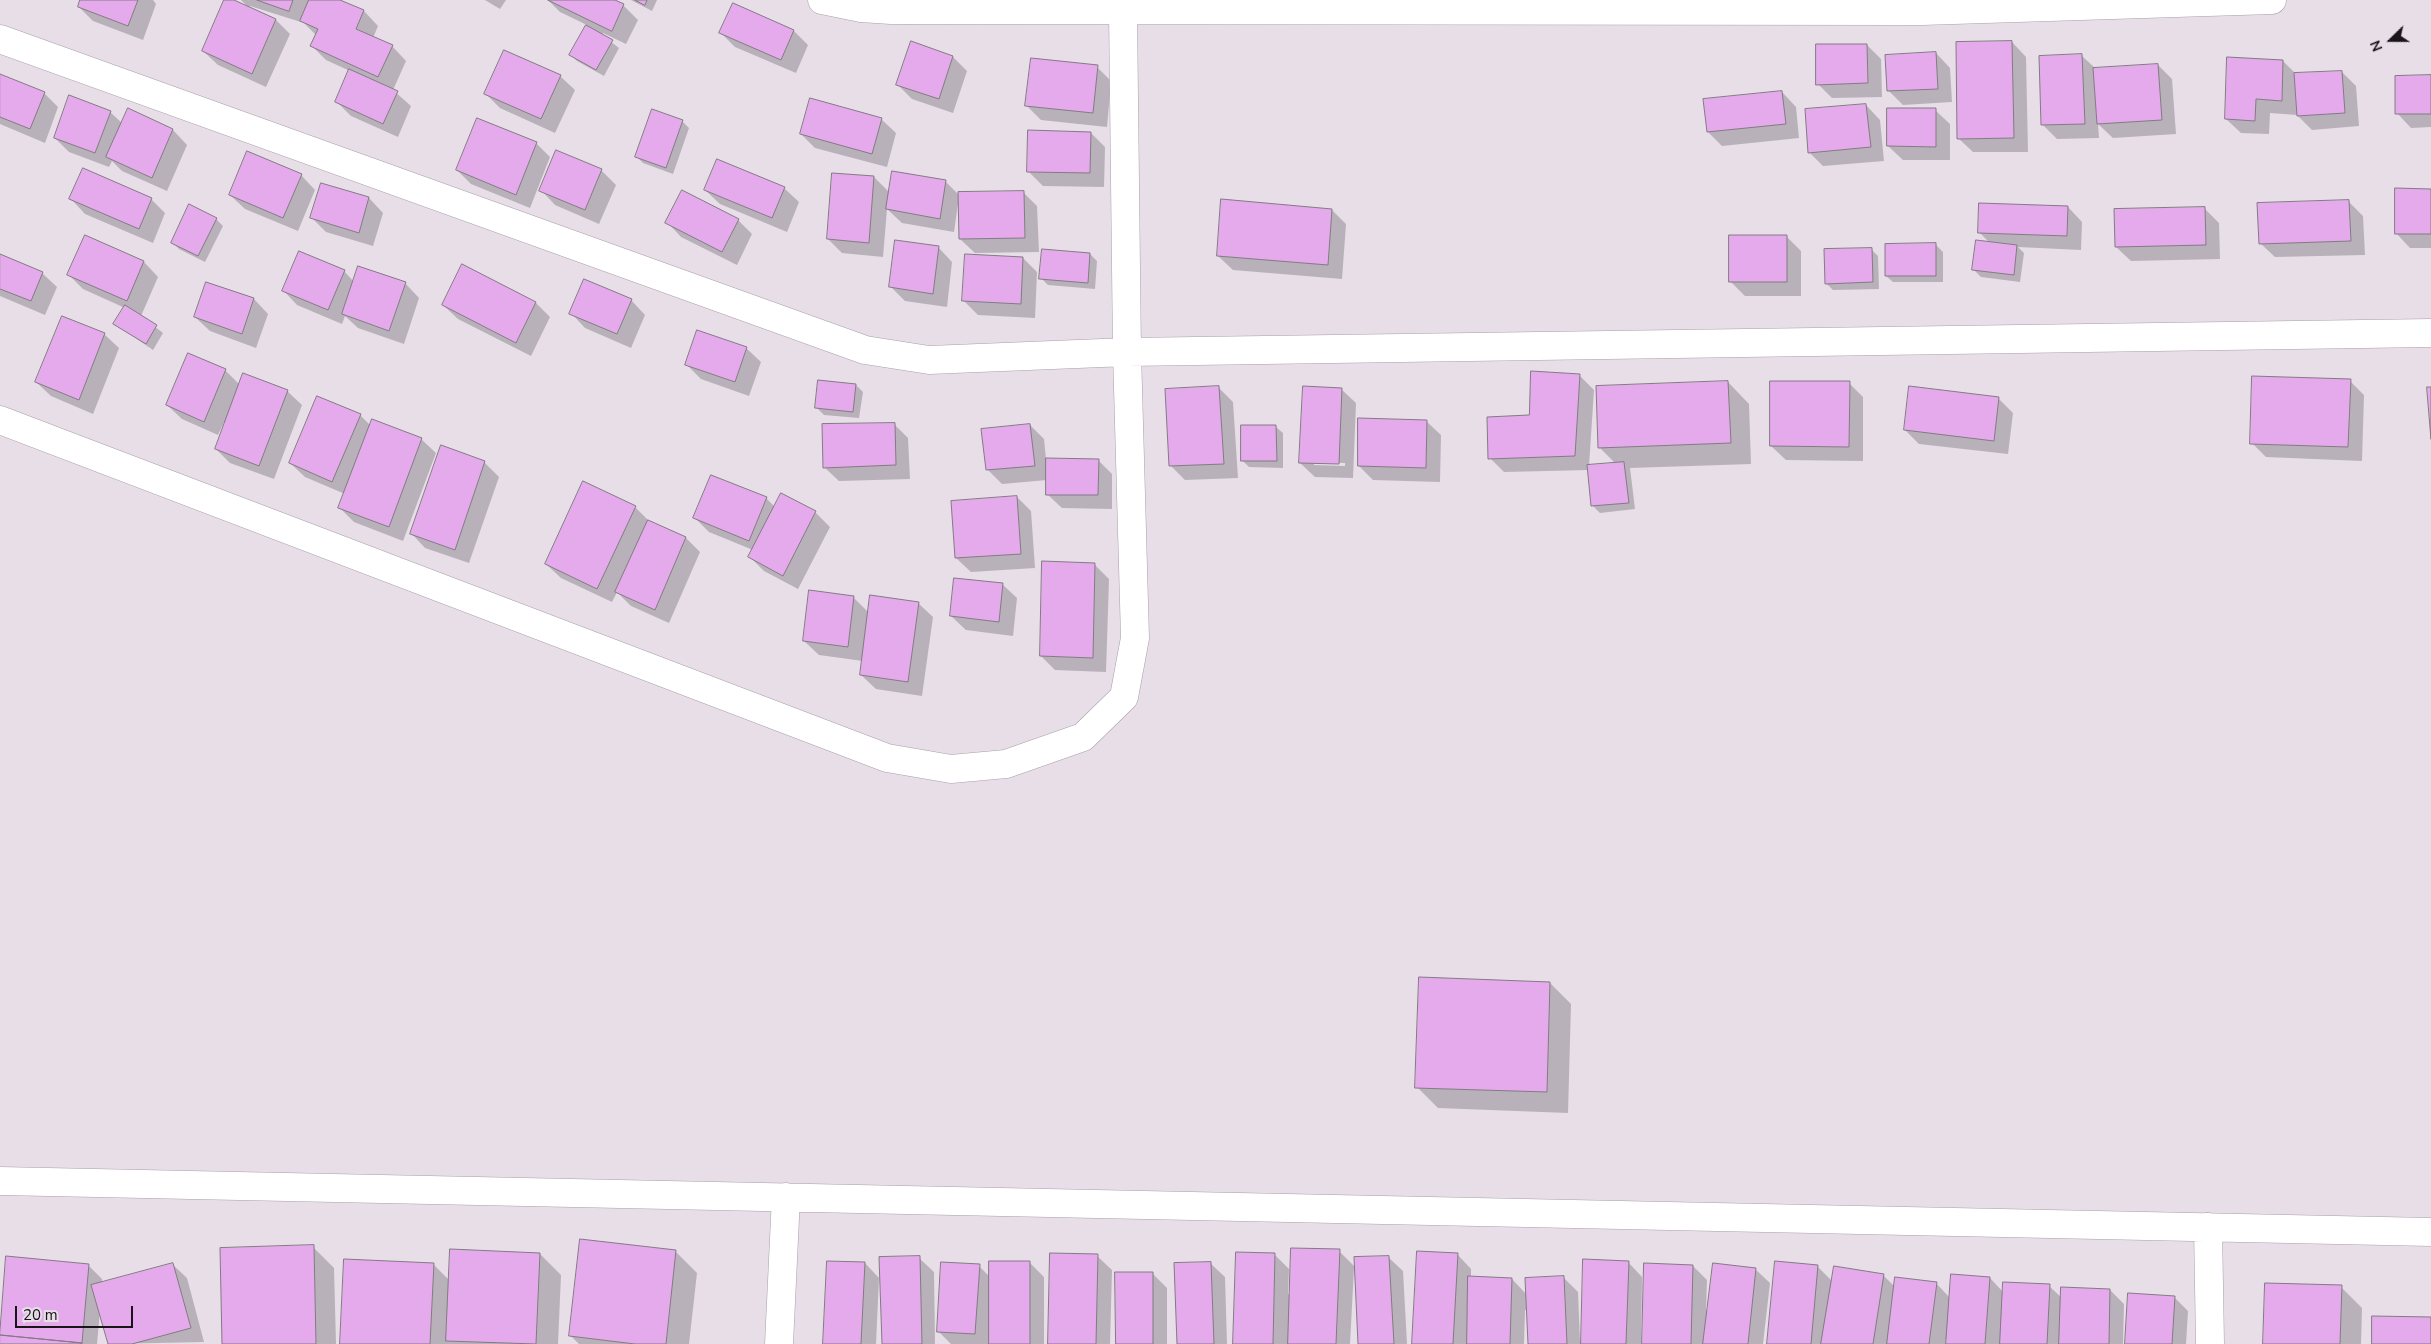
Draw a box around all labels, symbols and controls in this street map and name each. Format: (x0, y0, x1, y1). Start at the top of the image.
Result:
north arrow (2366, 15, 2416, 65)
text: N (2366, 37, 2387, 54)
scale bar (18, 1296, 135, 1328)
text: 20 m (23, 1305, 58, 1325)

